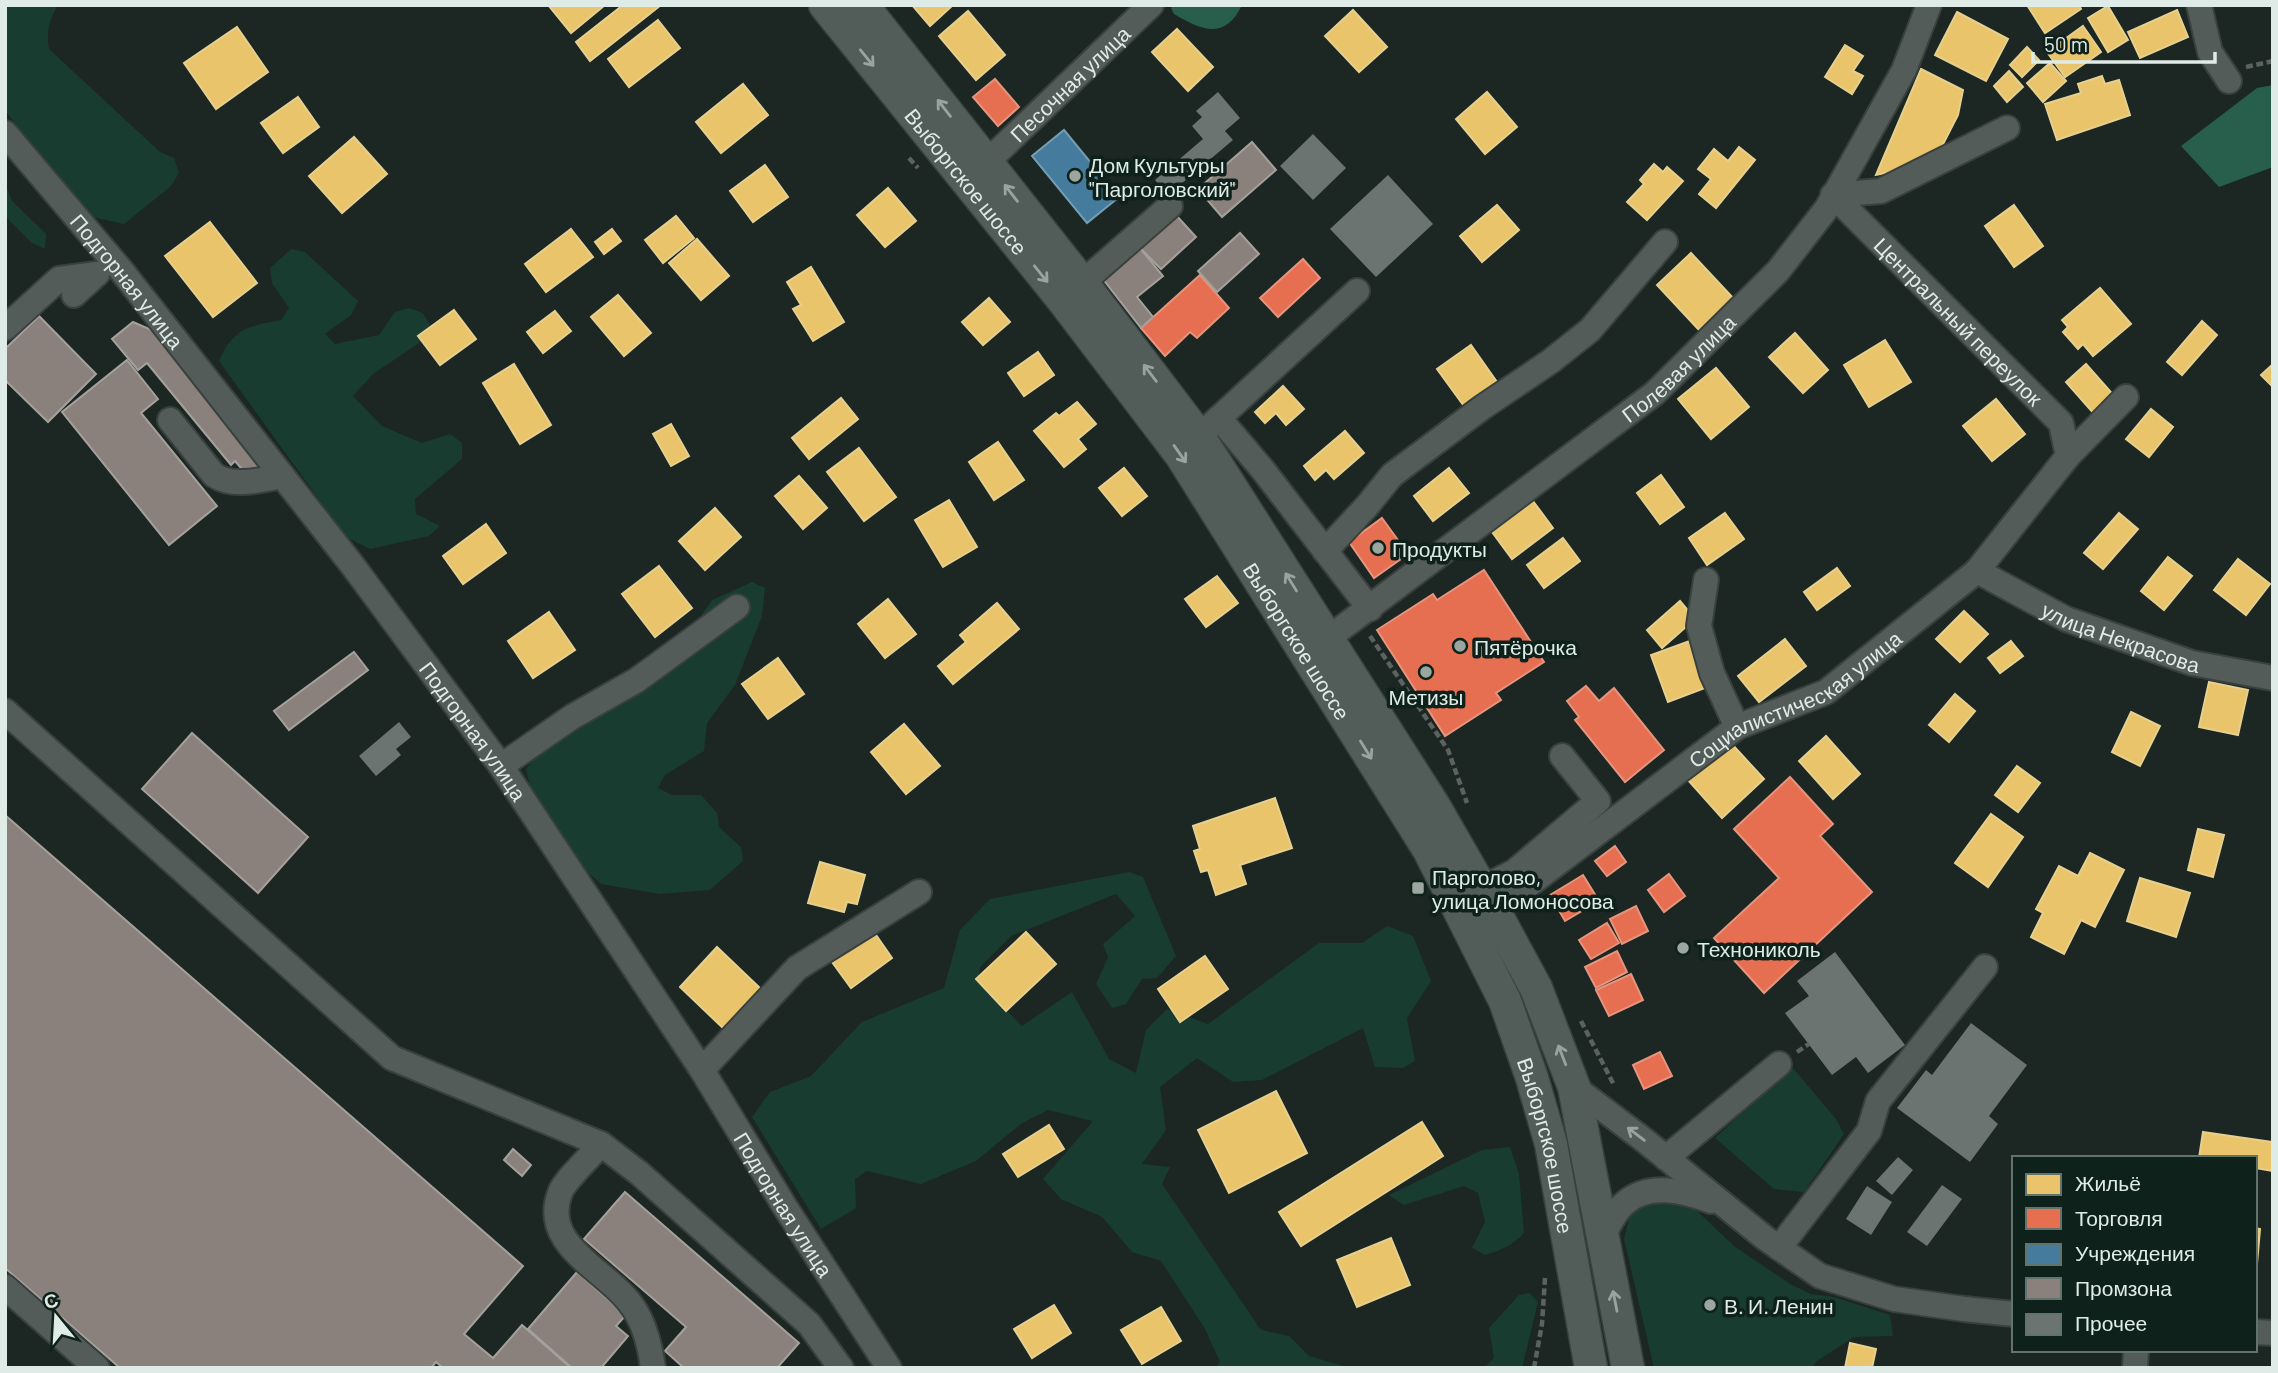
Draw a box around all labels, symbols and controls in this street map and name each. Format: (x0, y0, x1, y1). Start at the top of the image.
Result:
street label: Песочная улица (1004, 20, 1135, 146)
scale bar (2033, 21, 2215, 65)
text: 50 m (2044, 31, 2088, 56)
one-way arrow (860, 49, 875, 67)
one-way arrow (937, 100, 952, 118)
street label: Выборгское шоссе (901, 103, 1033, 259)
place label: Дом Культуры "Парголовский" (1089, 152, 1235, 201)
marker: Дом Культуры "Парголовский" (1067, 168, 1083, 184)
one-way arrow (1003, 184, 1019, 202)
street label: Подгорная улица (66, 208, 190, 353)
street label: Центральный переулок (1870, 232, 2049, 411)
one-way arrow (1033, 264, 1049, 282)
street label: Полевая улица (1616, 308, 1740, 426)
one-way arrow (1143, 364, 1158, 382)
one-way arrow (1173, 444, 1187, 463)
place label: Продукты (1392, 536, 1487, 561)
marker: Продукты (1370, 540, 1386, 556)
street label: Выборгское шоссе (1239, 558, 1356, 724)
one-way arrow (1283, 572, 1297, 592)
street label: улица Некрасова (2038, 596, 2202, 677)
street label: Социалистическая улица (1683, 624, 1906, 772)
place label: Пятёрочка (1474, 634, 1577, 659)
marker: Пятёрочка (1452, 638, 1468, 654)
street label: Подгорная улица (415, 656, 533, 805)
marker: Метизы (1418, 664, 1434, 680)
place label: Метизы (1389, 684, 1463, 709)
one-way arrow (1359, 740, 1374, 759)
place label: Парголово, улица Ломоносова (1432, 864, 1614, 913)
marker: Парголово, улица Ломоносова (1410, 880, 1426, 896)
place label: Технониколь (1697, 936, 1821, 961)
marker: Технониколь (1675, 940, 1691, 956)
one-way arrow (1554, 1045, 1567, 1066)
street label: Выборгское шоссе (1513, 1054, 1579, 1235)
street label: Подгорная улица (730, 1127, 839, 1281)
one-way arrow (1627, 1127, 1646, 1141)
legend (2012, 1156, 2257, 1352)
text: Жильё (2075, 1170, 2141, 1195)
text: Торговля (2075, 1205, 2163, 1230)
text: Учреждения (2075, 1240, 2195, 1265)
text: Промзона (2075, 1275, 2172, 1300)
north arrow (21, 1282, 91, 1352)
text: С (41, 1287, 61, 1313)
one-way arrow (1608, 1290, 1621, 1313)
place label: В. И. Ленин (1724, 1293, 1834, 1318)
marker: В. И. Ленин (1702, 1297, 1718, 1313)
text: Прочее (2075, 1310, 2147, 1335)

